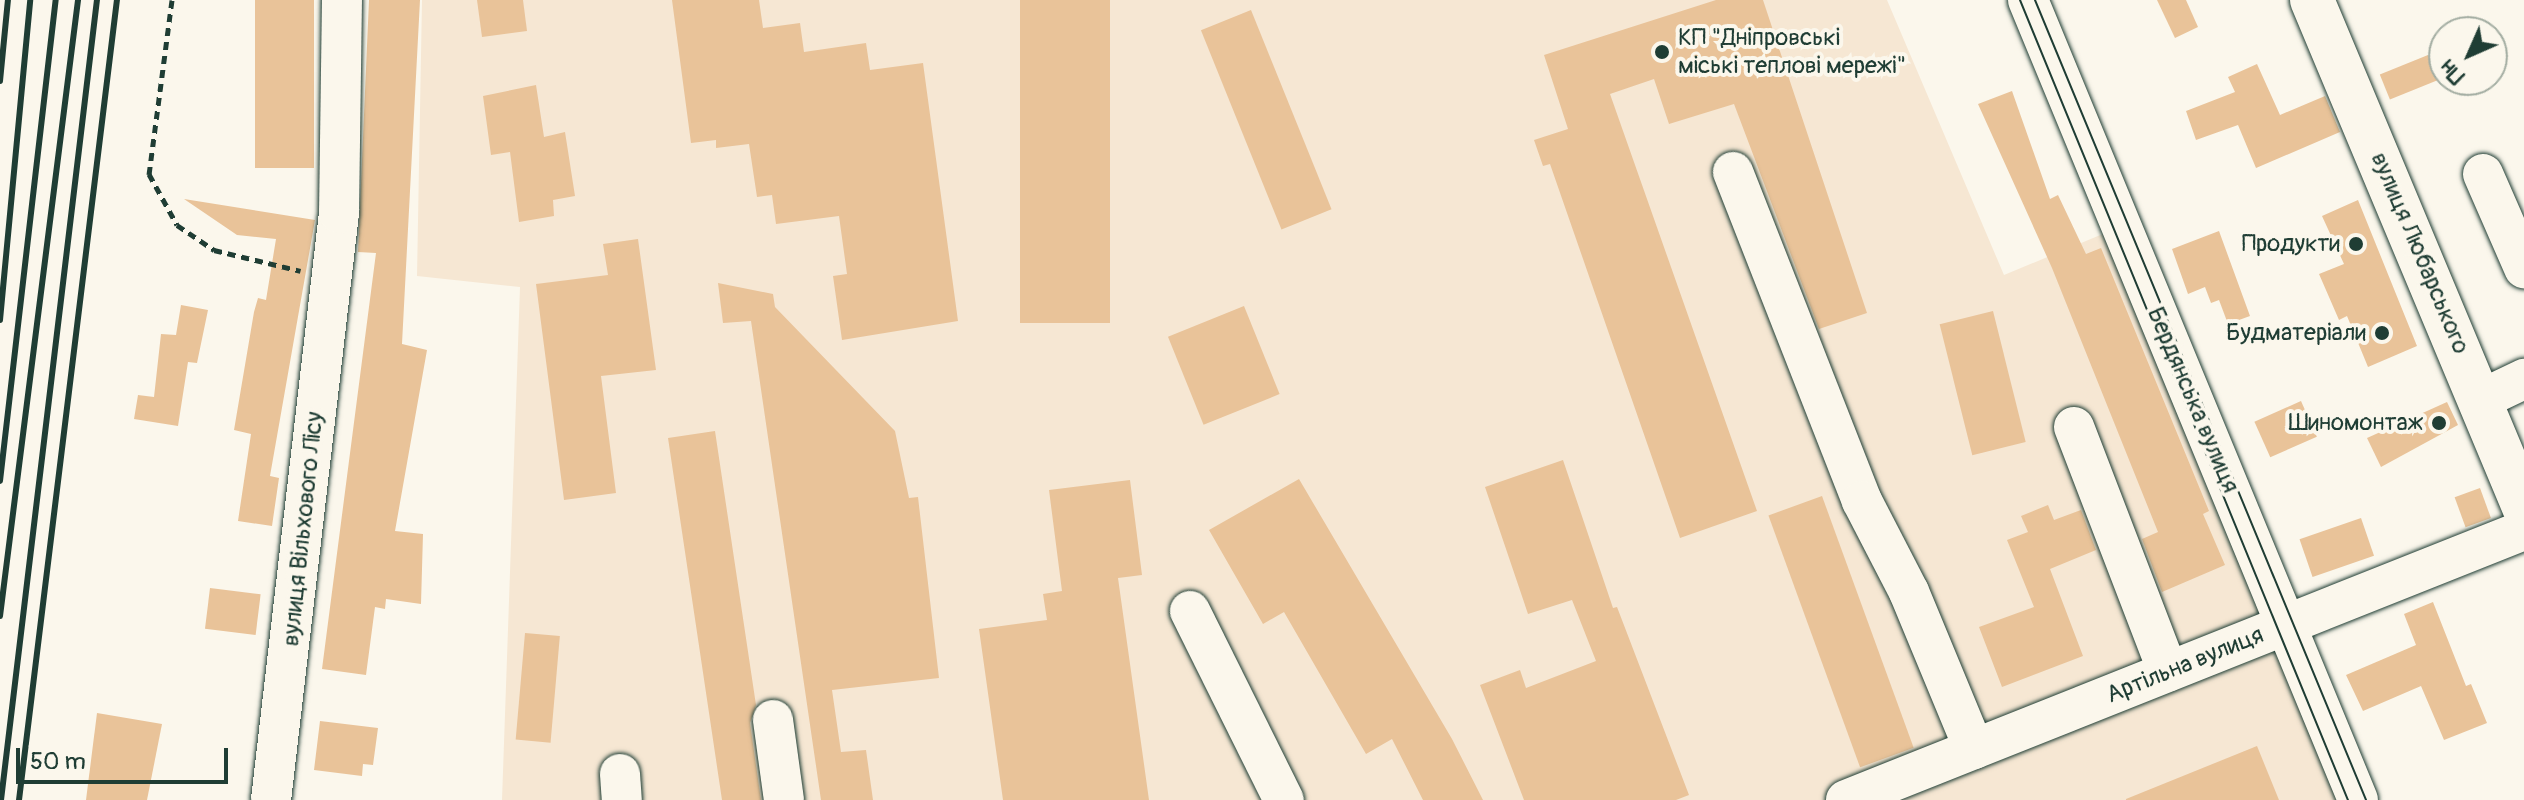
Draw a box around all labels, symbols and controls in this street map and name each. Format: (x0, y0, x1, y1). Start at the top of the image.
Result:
north arrow (2428, 16, 2508, 96)
place label: КП "Дніпровські міські теплові мережі" (1678, 24, 1906, 80)
marker: КП "Дніпровські міські теплові мережі" (1653, 43, 1671, 61)
text: Пн (2434, 53, 2471, 90)
street label: вулиця Любарського (2365, 148, 2475, 358)
place label: Продукти (2242, 230, 2340, 258)
marker: Продукти (2347, 235, 2365, 253)
street label: Бердянська вулиця (2141, 303, 2245, 497)
place label: Будматеріали (2226, 319, 2366, 347)
marker: Будматеріали (2373, 324, 2391, 342)
place label: Шиномонтаж (2289, 409, 2423, 437)
street label: вулиця Вільхового Лісу (276, 410, 330, 648)
marker: Шиномонтаж (2430, 414, 2448, 432)
street label: Артільна вулиця (2102, 620, 2268, 710)
scale bar (20, 732, 232, 782)
text: 50 m (30, 747, 86, 776)

